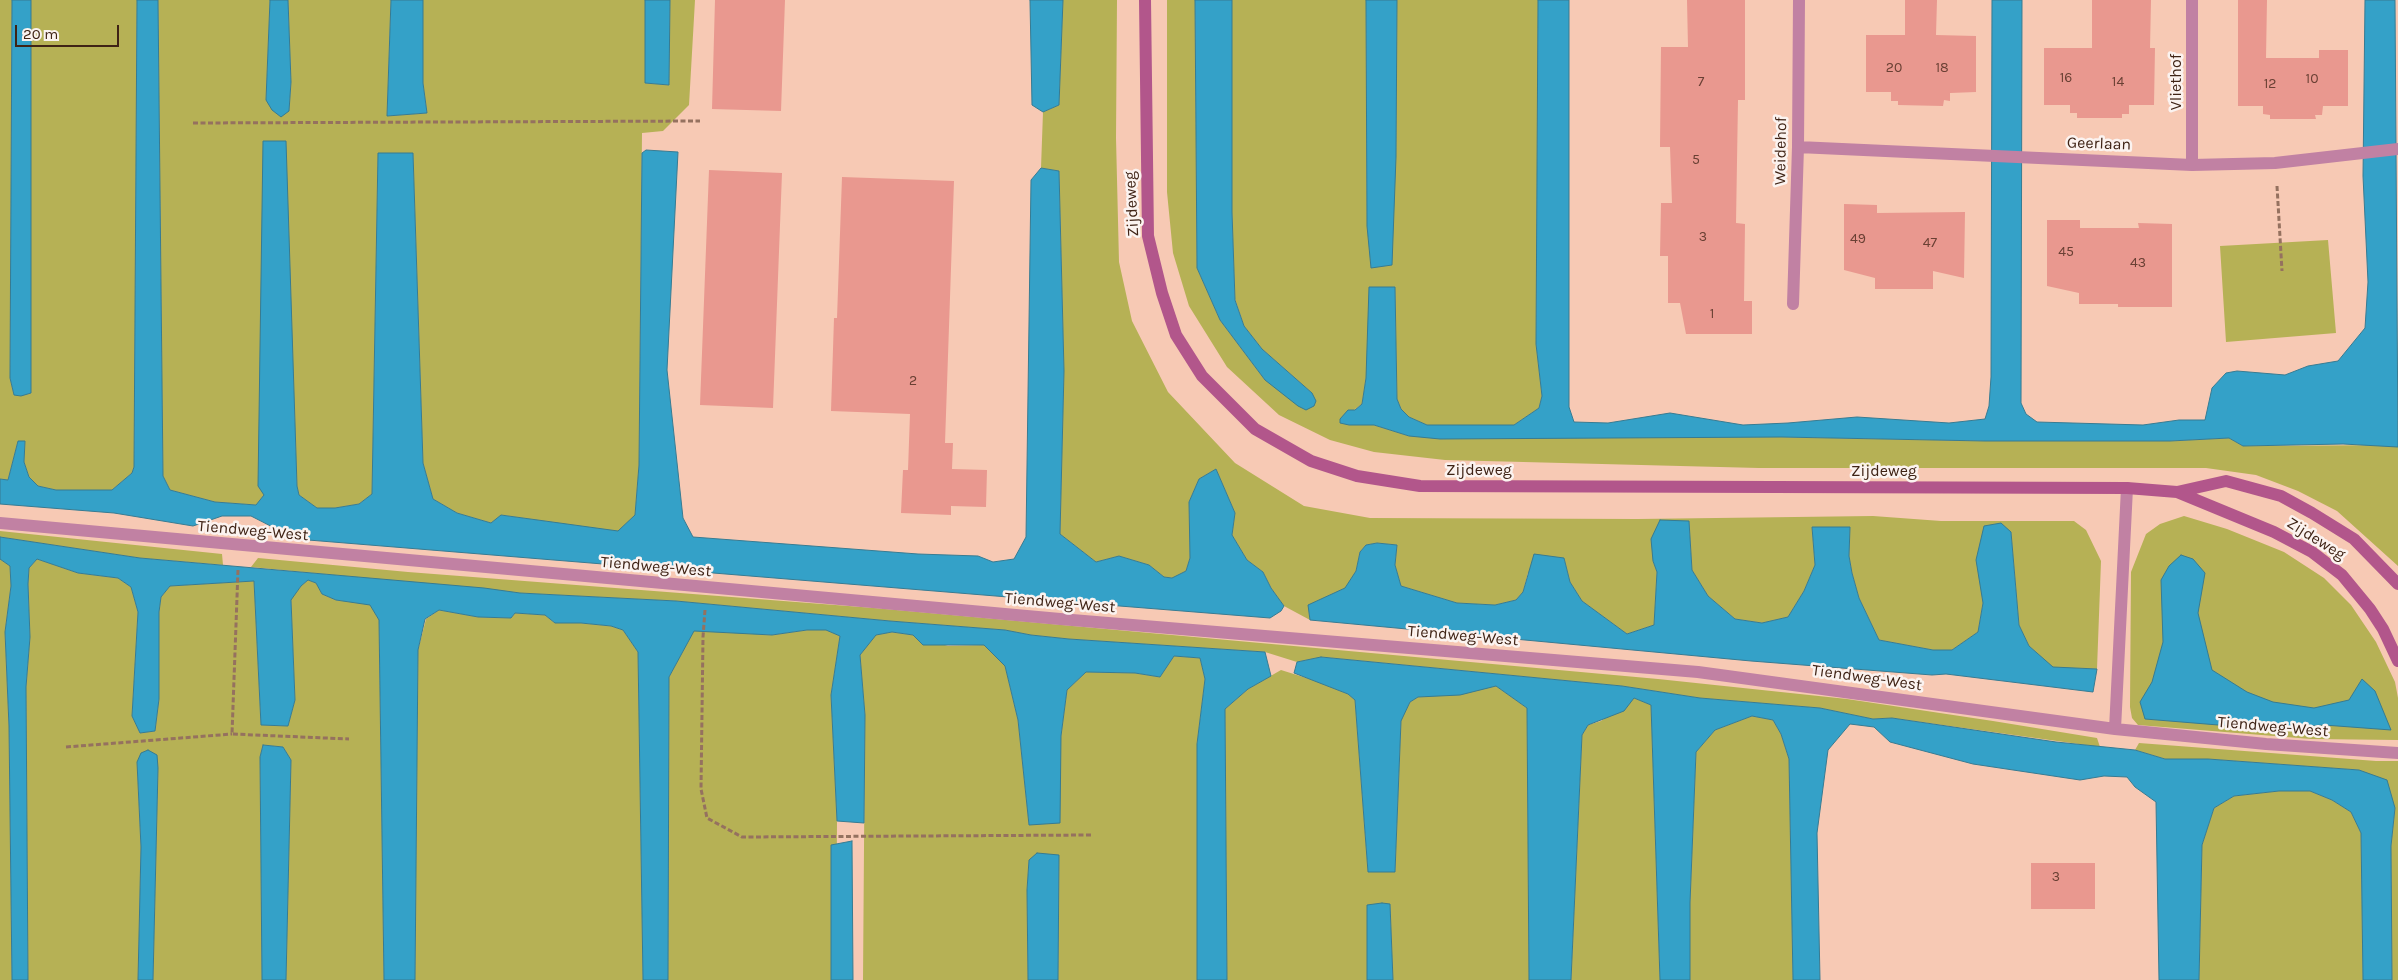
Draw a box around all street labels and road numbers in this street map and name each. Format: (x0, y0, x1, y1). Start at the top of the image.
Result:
street label: Vliethof (2166, 54, 2186, 110)
street label: Weidehof (1771, 117, 1791, 185)
street label: Geerlaan (2067, 133, 2131, 155)
street label: Zijdeweg (1121, 171, 1143, 237)
street label: Zijdeweg (1446, 460, 1512, 480)
street label: Zijdeweg (1851, 461, 1917, 481)
street label: Zijdeweg (2283, 513, 2349, 565)
street label: Tiendweg-West (197, 517, 309, 545)
street label: Tiendweg-West (600, 553, 712, 581)
street label: Tiendweg-West (1004, 589, 1116, 617)
street label: Tiendweg-West (1407, 622, 1519, 650)
street label: Tiendweg-West (1811, 661, 1923, 695)
street label: Tiendweg-West (2217, 713, 2329, 741)

